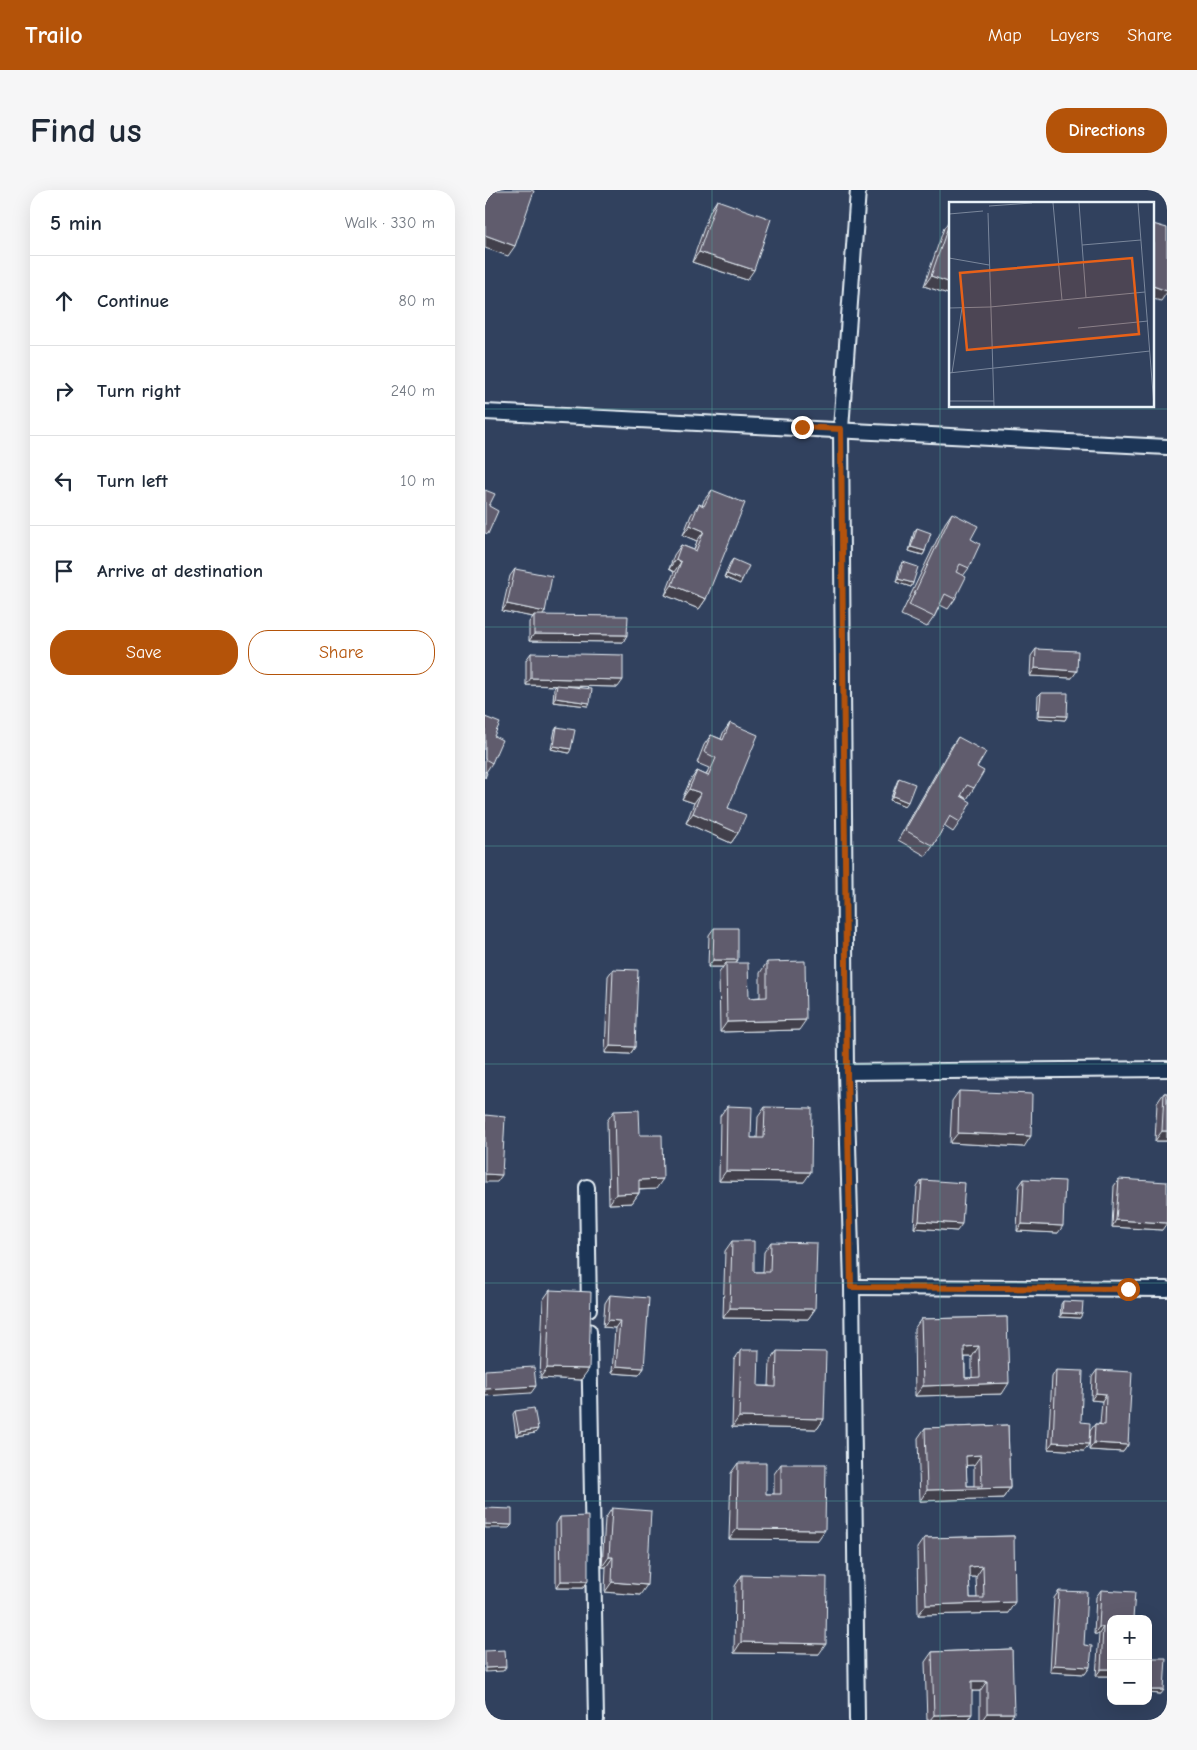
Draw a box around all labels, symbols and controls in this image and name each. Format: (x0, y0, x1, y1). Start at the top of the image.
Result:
text: Trailo (25, 21, 83, 49)
text: Map (988, 25, 1022, 46)
text: Layers (1050, 25, 1099, 46)
text: Share (1127, 25, 1172, 46)
button: Directions (1046, 108, 1167, 153)
text: Find us (30, 110, 142, 151)
inset map (949, 202, 1155, 408)
text: 5 min (50, 211, 102, 235)
text: Walk · 330 m (345, 214, 435, 232)
icon: ahead (50, 287, 78, 315)
text: Continue (97, 290, 169, 312)
text: 80 m (398, 292, 435, 310)
icon: right (50, 377, 78, 405)
text: Turn right (97, 380, 181, 402)
text: 240 m (391, 382, 435, 400)
route end (791, 416, 814, 439)
icon: left (50, 467, 78, 495)
text: Turn left (97, 470, 168, 492)
text: 10 m (400, 472, 435, 490)
icon: arrive (50, 557, 78, 585)
text: Arrive at destination (97, 560, 263, 582)
button: Save (50, 630, 238, 675)
button: Share (248, 630, 435, 675)
route start (1117, 1278, 1140, 1301)
map controls (1107, 1615, 1152, 1705)
button: + (1107, 1615, 1152, 1660)
button: − (1107, 1660, 1152, 1705)

